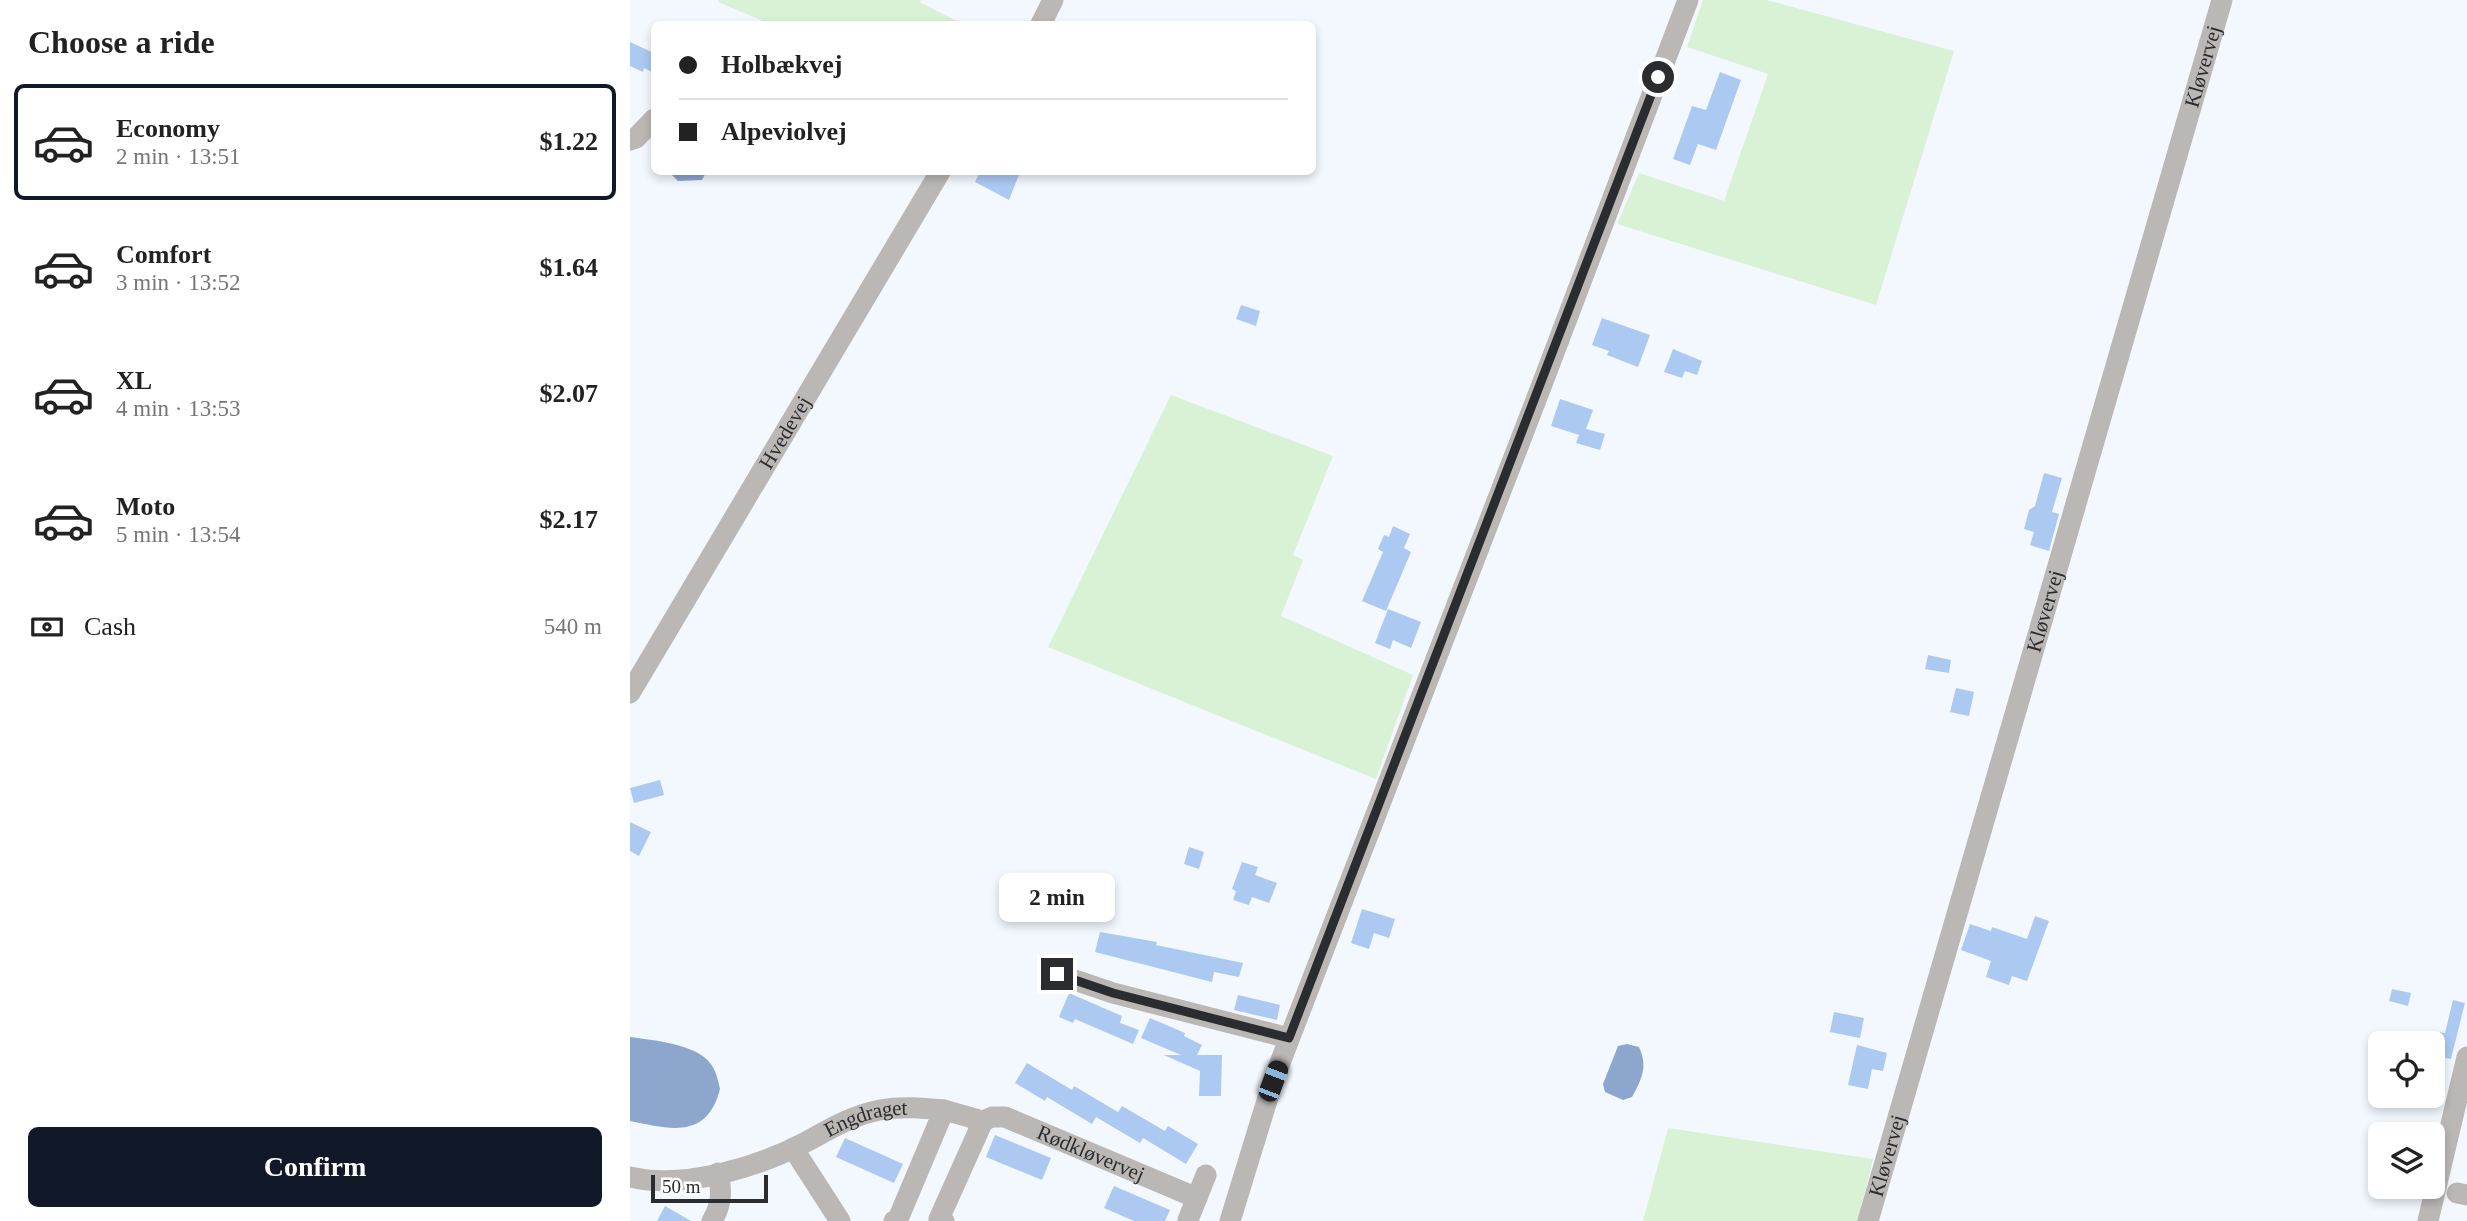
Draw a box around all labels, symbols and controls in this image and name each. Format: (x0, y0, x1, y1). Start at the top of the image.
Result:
street label: Kløvervej (2179, 23, 2226, 110)
text: Choose a ride (28, 24, 215, 60)
text: Holbækvej (721, 50, 842, 79)
route start (1642, 61, 1674, 93)
icon: car (32, 111, 95, 174)
text: Economy (116, 114, 220, 143)
text: Alpeviolvej (721, 117, 847, 146)
text: $1.22 (540, 127, 598, 156)
text: 2 min · 13:51 (116, 144, 241, 169)
icon: car (32, 237, 95, 300)
text: Comfort (116, 240, 211, 269)
text: $1.64 (540, 253, 598, 282)
text: 3 min · 13:52 (116, 270, 241, 295)
icon: car (32, 363, 95, 426)
text: XL (116, 366, 152, 395)
text: $2.07 (540, 379, 598, 408)
street label: Hvedevej (754, 392, 816, 473)
text: 4 min · 13:53 (116, 396, 241, 421)
icon: car (32, 489, 95, 552)
text: Moto (116, 492, 175, 521)
text: $2.17 (540, 505, 598, 534)
text: 5 min · 13:54 (116, 522, 241, 547)
street label: Kløvervej (2022, 567, 2068, 655)
icon: cash (28, 608, 66, 646)
text: Cash (84, 612, 136, 641)
text: 540 m (544, 614, 602, 639)
callout: 2 min (999, 872, 1115, 922)
text: 2 min (1029, 885, 1085, 910)
route end (1041, 958, 1073, 990)
map controls (2368, 1031, 2445, 1199)
button: locate (2368, 1031, 2445, 1108)
car (1256, 1058, 1291, 1104)
street label: Engdraget (820, 1096, 908, 1142)
street label: Kløvervej (1864, 1112, 1910, 1199)
street label: Rødkløvervej (1033, 1120, 1148, 1186)
button: layers (2368, 1122, 2445, 1199)
button: Confirm (28, 1127, 602, 1207)
scale bar (651, 1172, 768, 1204)
text: 50 m (662, 1176, 701, 1197)

